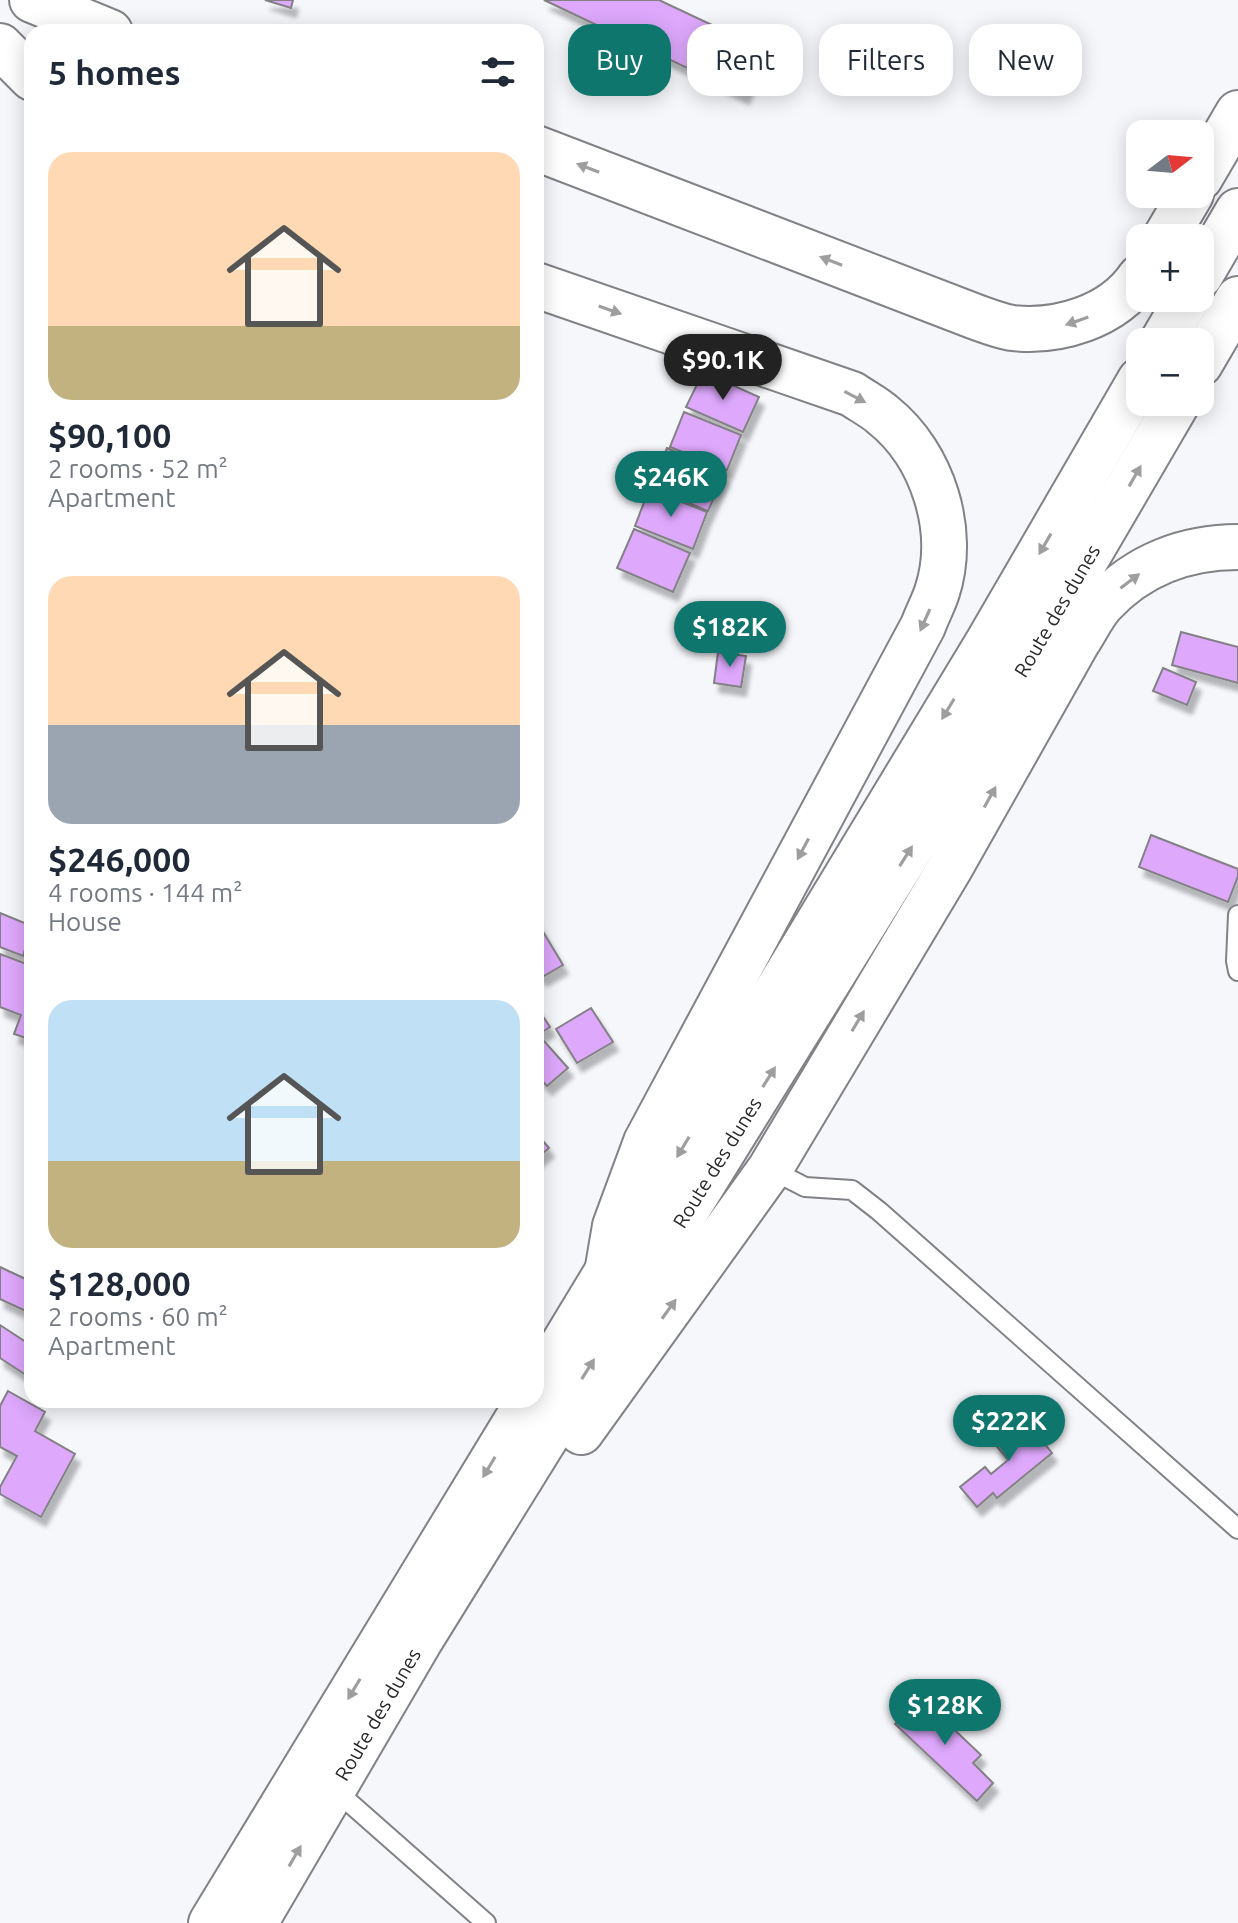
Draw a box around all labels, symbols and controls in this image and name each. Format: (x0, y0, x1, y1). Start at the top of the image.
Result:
chip: Buy (568, 24, 671, 96)
chip: Rent (687, 24, 803, 96)
chip: Filters (819, 24, 953, 96)
chip: New (969, 24, 1082, 96)
icon: filters (476, 50, 520, 94)
text: 5 homes (48, 53, 181, 91)
north arrow (1126, 120, 1214, 208)
map controls (1126, 120, 1214, 416)
one-way arrow (576, 161, 600, 174)
icon: home (212, 204, 356, 348)
button: + (1126, 224, 1214, 312)
one-way arrow (819, 254, 843, 267)
one-way arrow (598, 305, 622, 317)
one-way arrow (1065, 315, 1089, 327)
button: − (1126, 328, 1214, 416)
pin: $90.1K (658, 334, 788, 402)
text: $90.1K (682, 345, 764, 374)
one-way arrow (843, 391, 866, 404)
text: $90,100 (48, 416, 171, 454)
pin: $246K (615, 451, 727, 519)
text: 2 rooms · 52 m² (48, 454, 228, 483)
text: $246K (633, 462, 709, 491)
one-way arrow (1128, 465, 1142, 487)
text: Apartment (48, 483, 175, 512)
one-way arrow (1038, 533, 1052, 556)
street label: Route des dunes (1009, 540, 1104, 681)
one-way arrow (1120, 573, 1140, 589)
pin: $182K (674, 601, 786, 669)
one-way arrow (918, 608, 932, 632)
text: $182K (692, 612, 768, 641)
icon: home (212, 628, 356, 772)
one-way arrow (941, 698, 955, 720)
one-way arrow (983, 786, 997, 808)
one-way arrow (796, 838, 810, 861)
text: $246,000 (48, 840, 191, 878)
one-way arrow (899, 845, 913, 867)
text: 4 rooms · 144 m² (48, 878, 243, 907)
text: House (48, 907, 122, 936)
one-way arrow (851, 1010, 865, 1032)
icon: home (212, 1052, 356, 1196)
one-way arrow (762, 1066, 776, 1088)
street label: Route des dunes (667, 1093, 766, 1232)
one-way arrow (676, 1136, 690, 1158)
text: $128,000 (48, 1264, 191, 1302)
one-way arrow (661, 1298, 677, 1319)
text: 2 rooms · 60 m² (48, 1302, 228, 1331)
text: Apartment (48, 1331, 175, 1360)
one-way arrow (581, 1358, 595, 1380)
pin: $222K (953, 1395, 1065, 1463)
text: $222K (971, 1406, 1047, 1435)
one-way arrow (482, 1456, 496, 1478)
street label: Route des dunes (330, 1644, 425, 1784)
one-way arrow (347, 1678, 361, 1700)
pin: $128K (889, 1679, 1001, 1747)
text: $128K (907, 1690, 983, 1719)
one-way arrow (288, 1845, 302, 1867)

